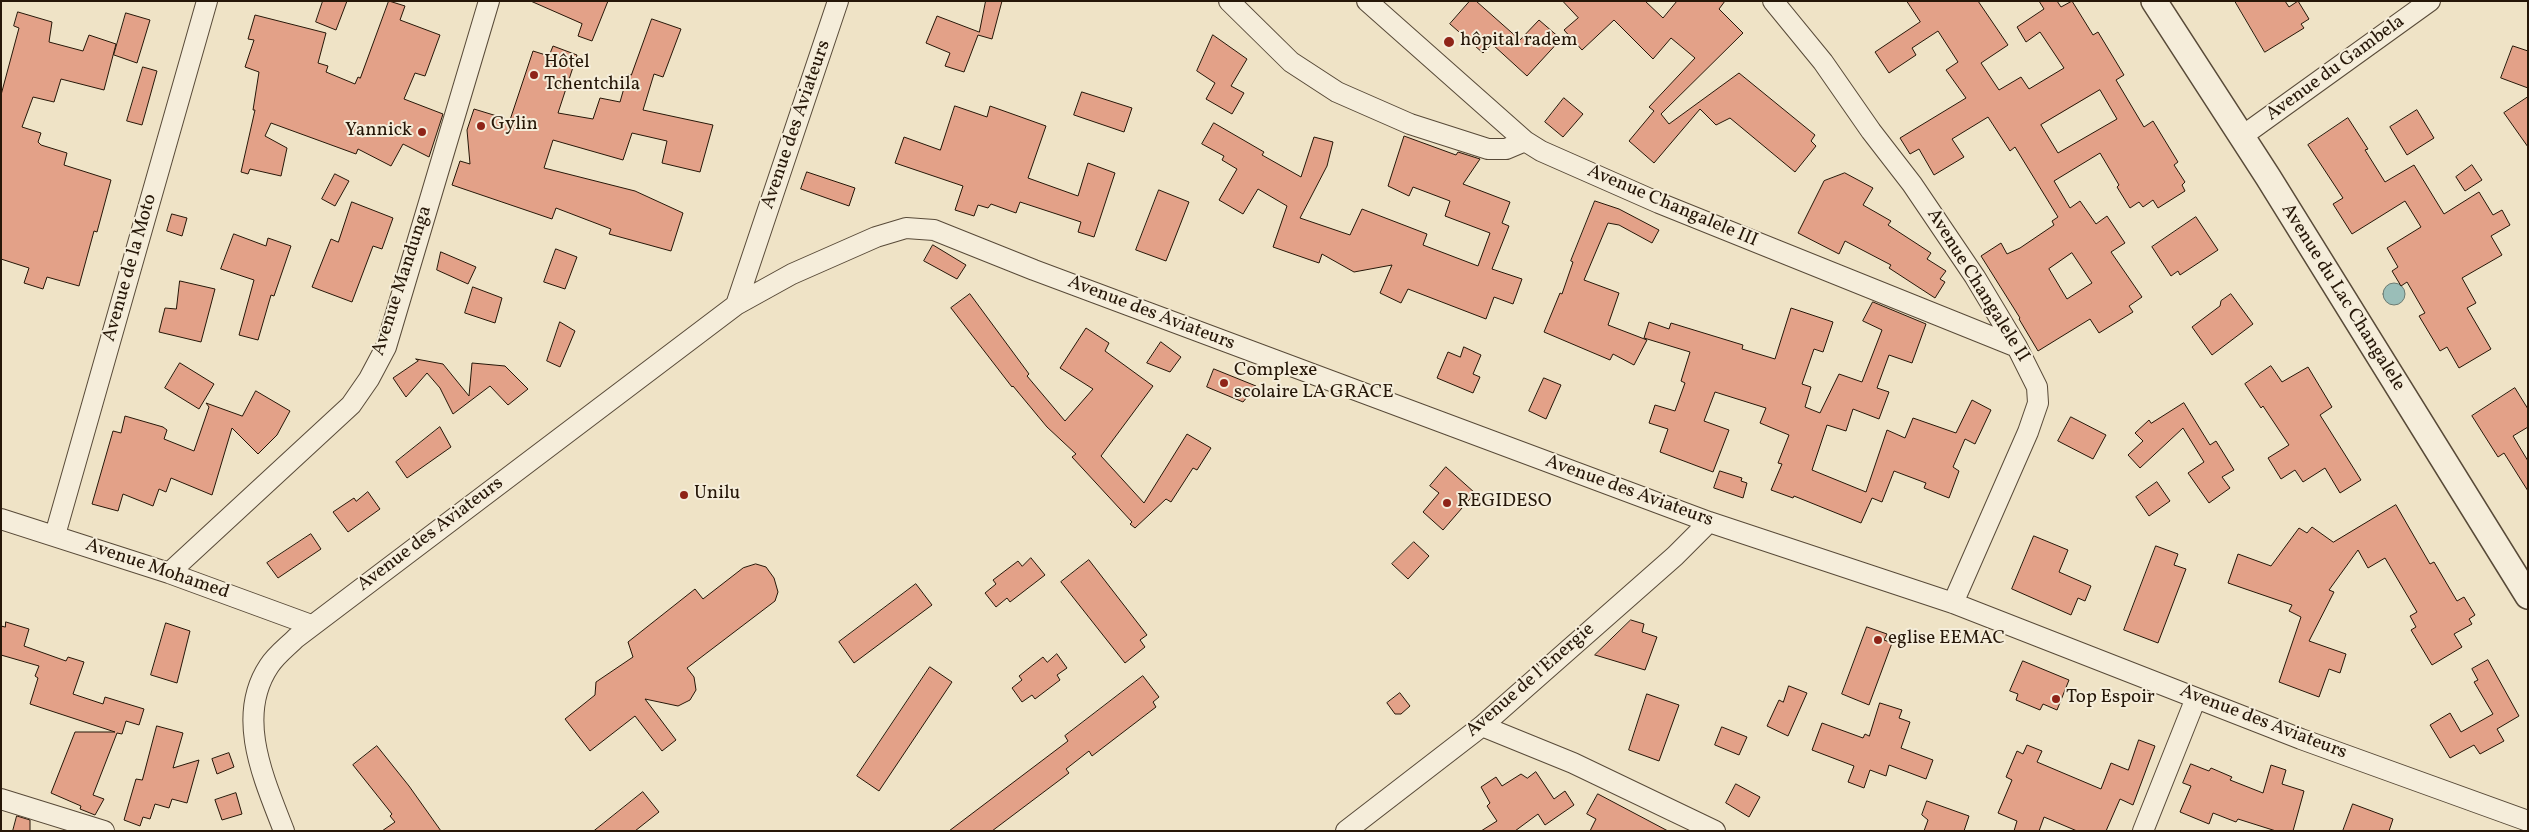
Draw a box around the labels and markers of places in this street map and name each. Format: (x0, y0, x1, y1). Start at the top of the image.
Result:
place label: hôpital radem (1460, 31, 1578, 53)
marker: hôpital radem (1442, 35, 1456, 49)
place label: Hôtel Tchentchila (544, 53, 640, 97)
marker: Hôtel Tchentchila (528, 69, 540, 81)
place label: Gylin (491, 115, 538, 137)
marker: Gylin (475, 120, 487, 132)
place label: Yannick (345, 121, 412, 143)
marker: Yannick (416, 126, 428, 138)
place label: Complexe scolaire LA GRACE (1234, 361, 1394, 405)
marker: Complexe scolaire LA GRACE (1218, 377, 1230, 389)
place label: Unilu (694, 484, 740, 506)
marker: Unilu (678, 489, 690, 501)
place label: REGIDESO (1457, 492, 1552, 514)
marker: REGIDESO (1441, 497, 1453, 509)
place label: eglise EEMAC (1888, 629, 2005, 651)
marker: eglise EEMAC (1872, 634, 1884, 646)
place label: Top Espoir (2066, 688, 2155, 710)
marker: Top Espoir (2050, 693, 2062, 705)

